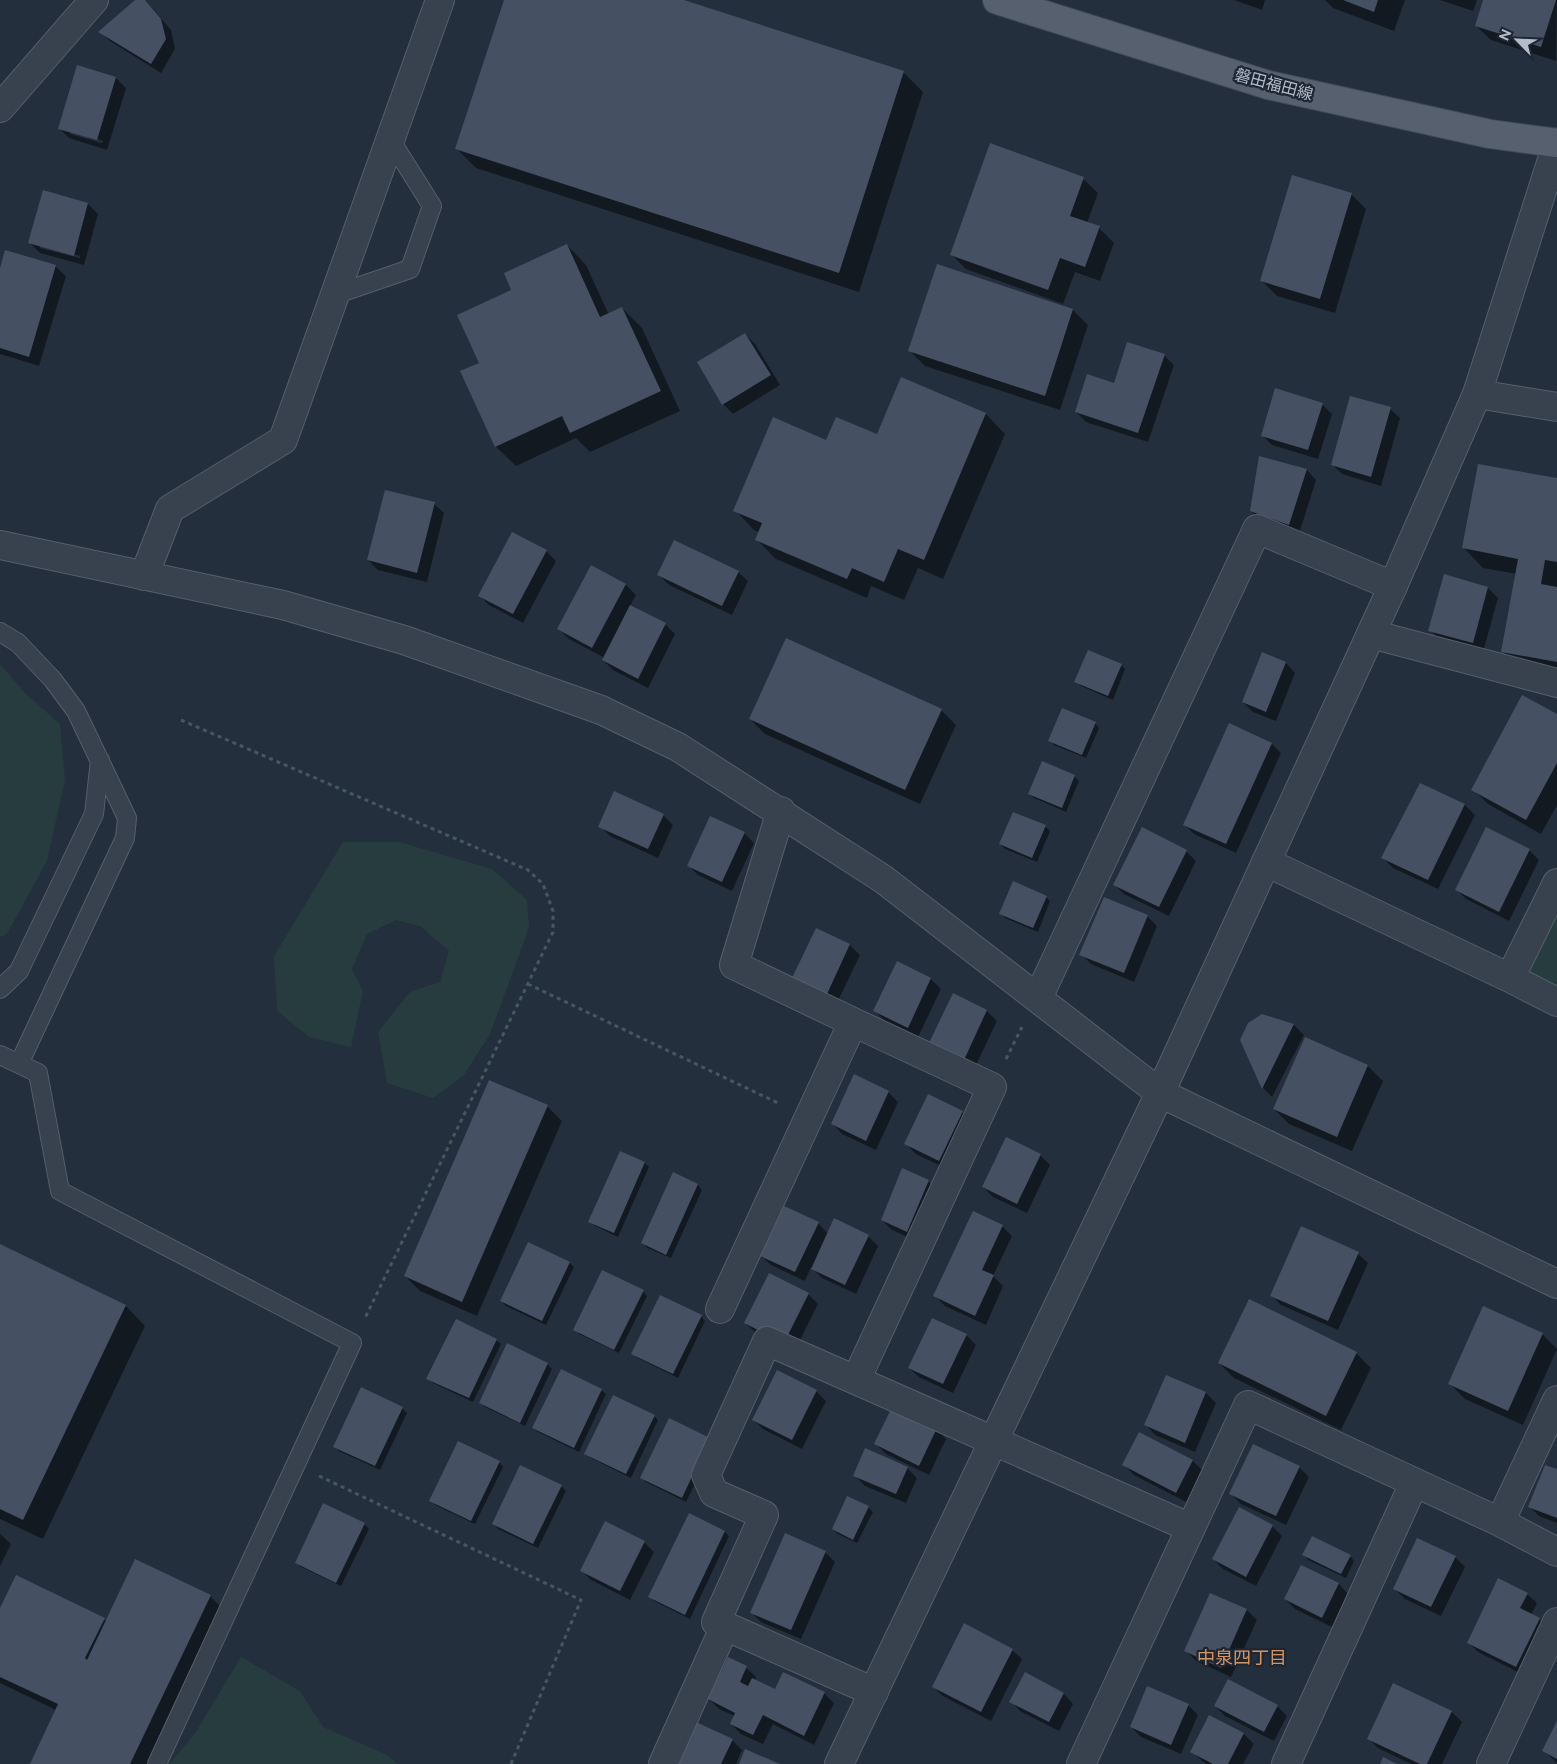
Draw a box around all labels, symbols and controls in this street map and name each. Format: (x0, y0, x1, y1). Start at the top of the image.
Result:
north arrow (1492, 15, 1542, 65)
text: N (1496, 27, 1515, 43)
street label: 磐田福田線 (1233, 65, 1315, 104)
district label: 中泉四丁目 (1197, 1647, 1287, 1668)

